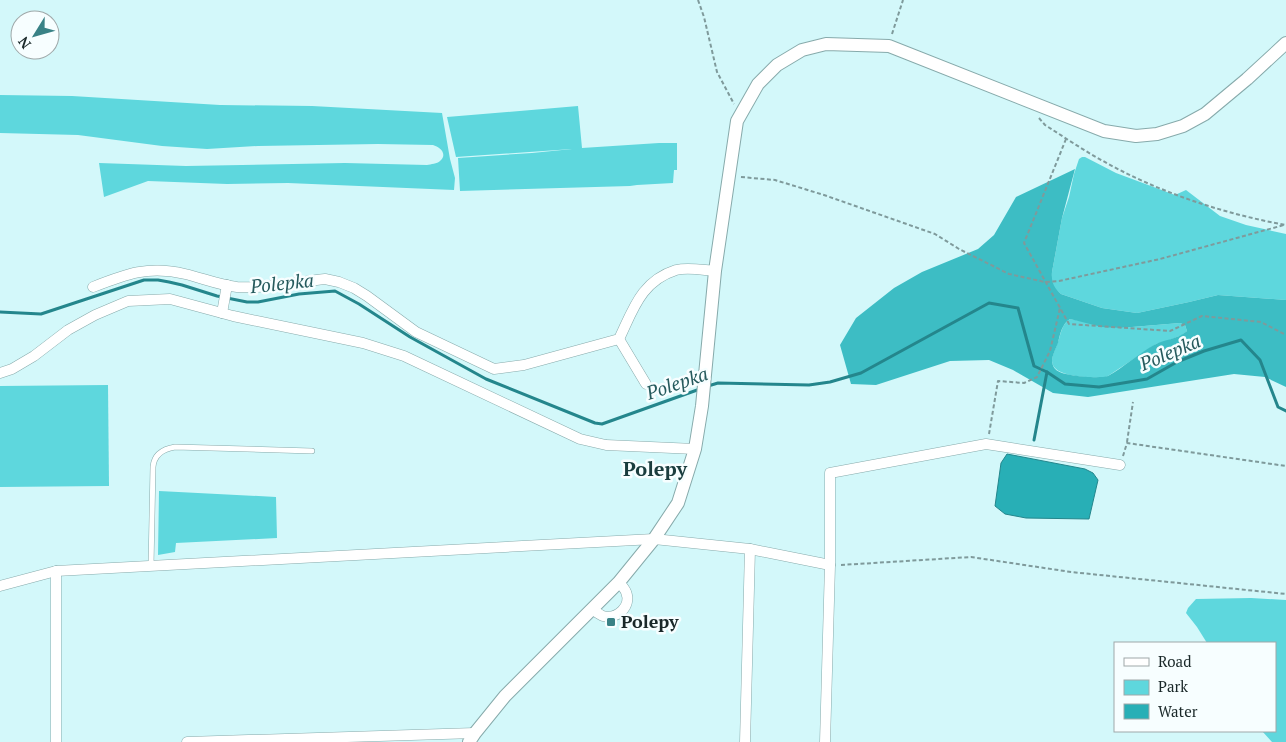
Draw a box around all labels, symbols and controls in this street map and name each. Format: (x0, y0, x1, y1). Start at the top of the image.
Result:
north arrow (10, 10, 60, 60)
text: N (13, 33, 35, 53)
water label: Polepka (248, 267, 315, 298)
water label: Polepka (1135, 328, 1204, 376)
water label: Polepka (642, 360, 711, 405)
district label: Polepy (623, 455, 687, 482)
place label: Polepy (621, 609, 679, 633)
marker: Polepy (605, 616, 617, 628)
legend (1114, 642, 1276, 732)
text: Road (1158, 651, 1191, 671)
text: Park (1158, 676, 1188, 696)
text: Water (1158, 701, 1198, 721)

